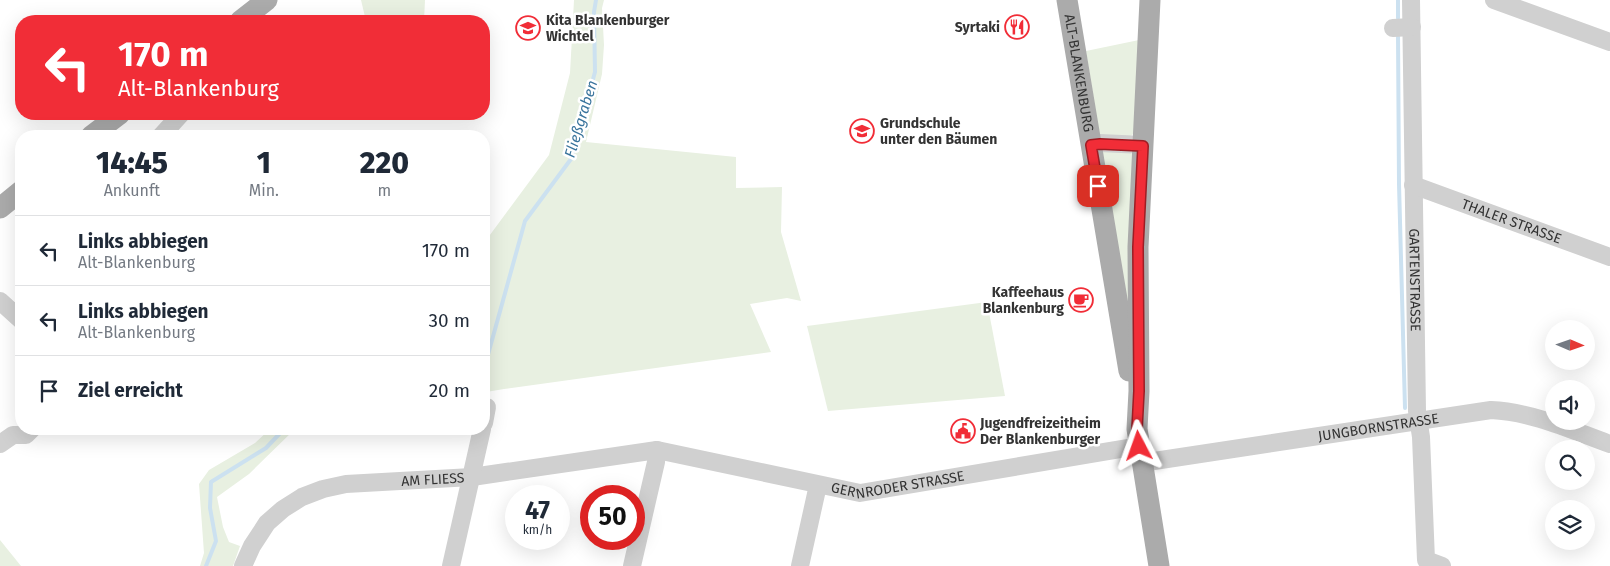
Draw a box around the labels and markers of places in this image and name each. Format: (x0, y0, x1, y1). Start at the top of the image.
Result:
place label: Kita Blankenburger Wichtel (546, 12, 670, 45)
restaurant icon: Syrtaki (1004, 14, 1030, 40)
school or university icon: Kita Blankenburger Wichtel (515, 15, 541, 41)
place label: Syrtaki (955, 19, 1000, 36)
place label: Grundschule unter den Bäumen (880, 115, 997, 148)
school or university icon: Grundschule unter den Bäumen (849, 118, 875, 144)
pin (1077, 165, 1119, 207)
place label: Kaffeehaus Blankenburg (983, 284, 1064, 317)
cafe icon: Kaffeehaus Blankenburg (1068, 287, 1094, 313)
place label: Jugendfreizeitheim Der Blankenburger (979, 415, 1101, 448)
public building icon: Jugendfreizeitheim Der Blankenburger (950, 418, 976, 444)

